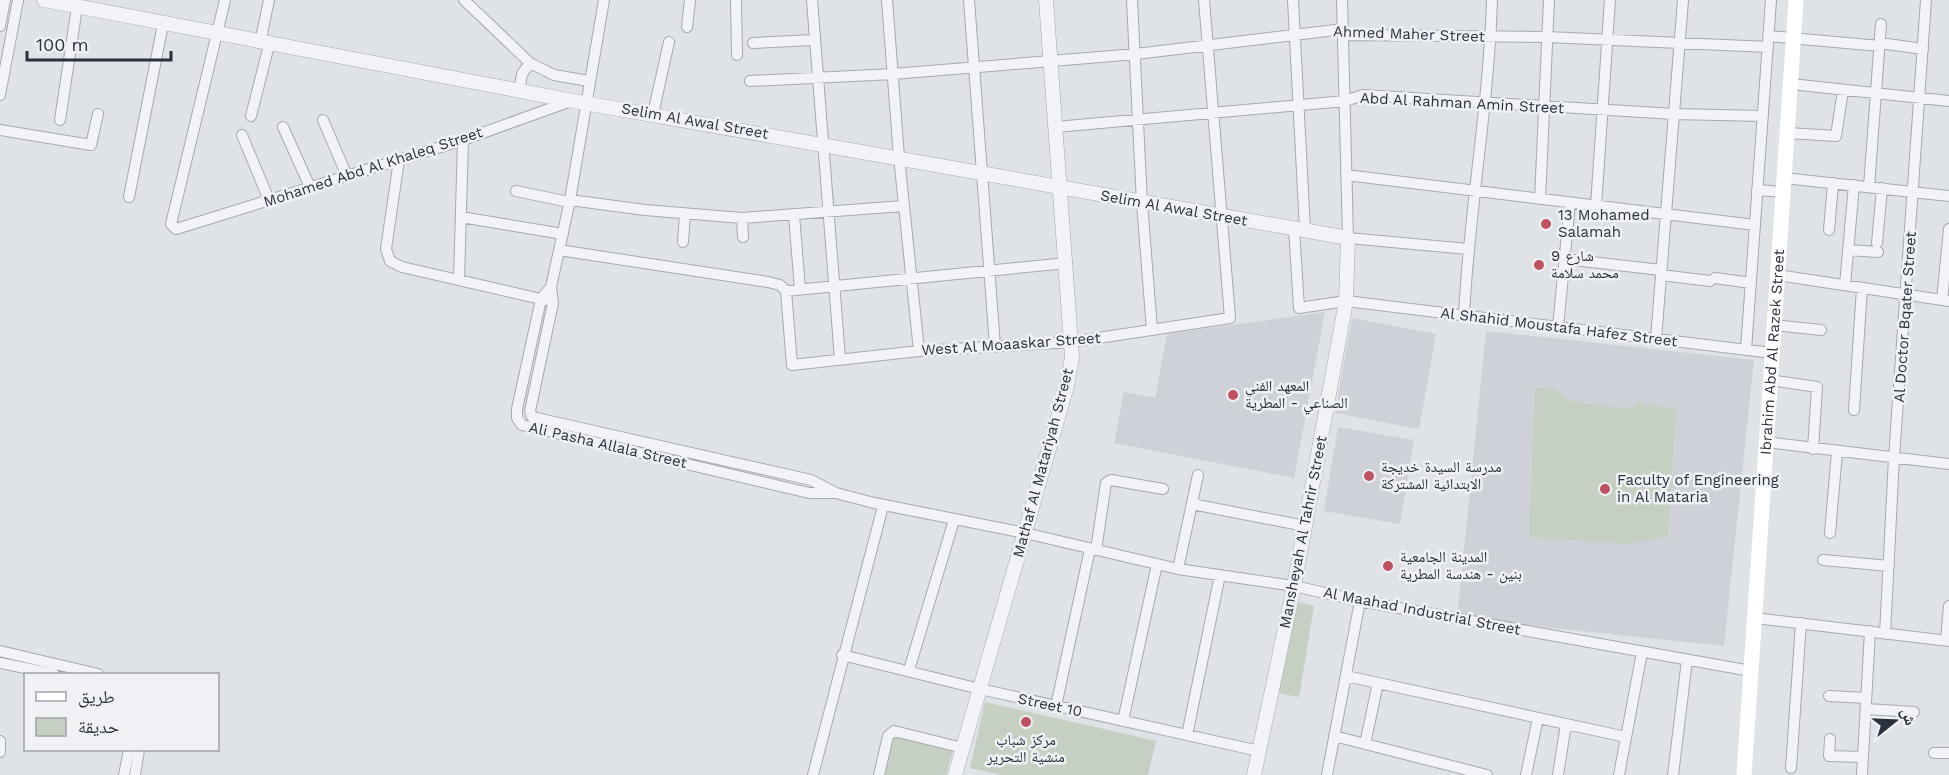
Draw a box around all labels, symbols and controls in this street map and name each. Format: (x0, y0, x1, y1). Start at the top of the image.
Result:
street label: Ahmed Maher Street (1333, 22, 1486, 46)
scale bar (27, 24, 171, 62)
text: 100 m (36, 34, 89, 55)
street label: Abd Al Rahman Amin Street (1359, 89, 1565, 117)
street label: Selim Al Awal Street (620, 99, 771, 143)
street label: Mohamed Abd Al Khaleq Street (261, 123, 485, 211)
street label: Selim Al Awal Street (1099, 186, 1250, 230)
place label: 13 Mohamed Salamah (1558, 206, 1650, 241)
marker: 13 Mohamed Salamah (1539, 217, 1553, 231)
street label: Al Doctor Bqater Street (1890, 230, 1920, 403)
place label: 9 شارع محمد سلامة (1551, 247, 1619, 282)
street label: Ibrahim Abd Al Razek Street (1757, 248, 1788, 455)
marker: 9 شارع محمد سلامة (1532, 258, 1546, 272)
street label: Al Shahid Moustafa Hafez Street (1440, 304, 1679, 351)
street label: West Al Moaaskar Street (921, 329, 1102, 359)
street label: Mathaf Al Matariyah Street (1009, 366, 1077, 560)
place label: المعهد الفني الصناعي - المطرية (1245, 377, 1348, 415)
marker: المعهد الفني الصناعي - المطرية (1226, 388, 1240, 402)
street label: Ali Pasha Allala Street (527, 418, 689, 472)
street label: Mansheyah Al Tahrir Street (1275, 433, 1331, 630)
place label: مدرسة السيدة خديجة الابتدائية المشتركة (1381, 458, 1502, 493)
marker: مدرسة السيدة خديجة الابتدائية المشتركة (1362, 469, 1376, 483)
place label: Faculty of Engineering in Al Mataria (1617, 471, 1779, 506)
marker: Faculty of Engineering in Al Mataria (1598, 482, 1612, 496)
place label: المدينة الجامعية بنين - هندسة المطرية (1400, 548, 1522, 584)
marker: المدينة الجامعية بنين - هندسة المطرية (1381, 559, 1395, 573)
street label: Al Maahad Industrial Street (1322, 583, 1523, 639)
legend (24, 673, 219, 751)
text: طريق (78, 686, 115, 708)
street label: Street 10 (1016, 689, 1084, 721)
north arrow (1865, 691, 1925, 751)
text: ش (1897, 706, 1920, 728)
marker: مركز شباب منشية التحرير (1019, 715, 1033, 729)
text: حديقة (78, 716, 119, 737)
place label: مركز شباب منشية التحرير (986, 731, 1065, 766)

